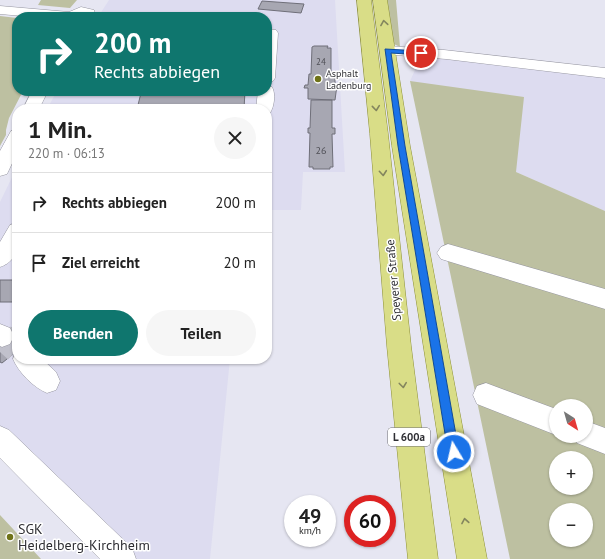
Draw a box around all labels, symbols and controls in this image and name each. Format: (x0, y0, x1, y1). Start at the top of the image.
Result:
one-way arrow (380, 20, 388, 26)
text: 200 m (94, 24, 171, 61)
icon: right (28, 28, 80, 80)
pin (404, 36, 438, 70)
icon: arrive (410, 42, 432, 64)
house number: 24 (316, 56, 326, 67)
text: Rechts abbiegen (94, 60, 220, 83)
place label: Asphalt Ladenburg (326, 67, 371, 92)
marker: Asphalt Ladenburg (313, 74, 323, 84)
one-way arrow (372, 105, 381, 111)
text: 1 Min. (28, 114, 92, 145)
button: close (214, 117, 256, 159)
house number: 26 (316, 144, 326, 157)
text: 220 m · 06:13 (28, 145, 105, 162)
one-way arrow (378, 170, 387, 176)
icon: right (28, 192, 50, 214)
text: Rechts abbiegen (62, 193, 167, 212)
text: 200 m (215, 193, 256, 212)
street label: Speyerer Straße (382, 239, 404, 321)
icon: arrive (28, 252, 50, 274)
text: Ziel erreicht (62, 253, 140, 272)
text: 20 m (223, 253, 256, 272)
button: Beenden (28, 310, 138, 356)
button: Teilen (146, 310, 256, 356)
one-way arrow (398, 382, 407, 388)
north arrow (549, 399, 593, 443)
map controls (549, 399, 593, 547)
road number: L 600a (388, 428, 430, 446)
position arrow (433, 431, 475, 473)
button: + (549, 451, 593, 495)
speed limit sign: 60 (344, 495, 396, 547)
text: 49 (299, 503, 321, 529)
button: − (549, 503, 593, 547)
one-way arrow (461, 517, 470, 524)
place label: SGK Heidelberg-Kirchheim (18, 520, 150, 554)
text: km/h (299, 524, 321, 537)
marker: SGK Heidelberg-Kirchheim (5, 532, 15, 542)

